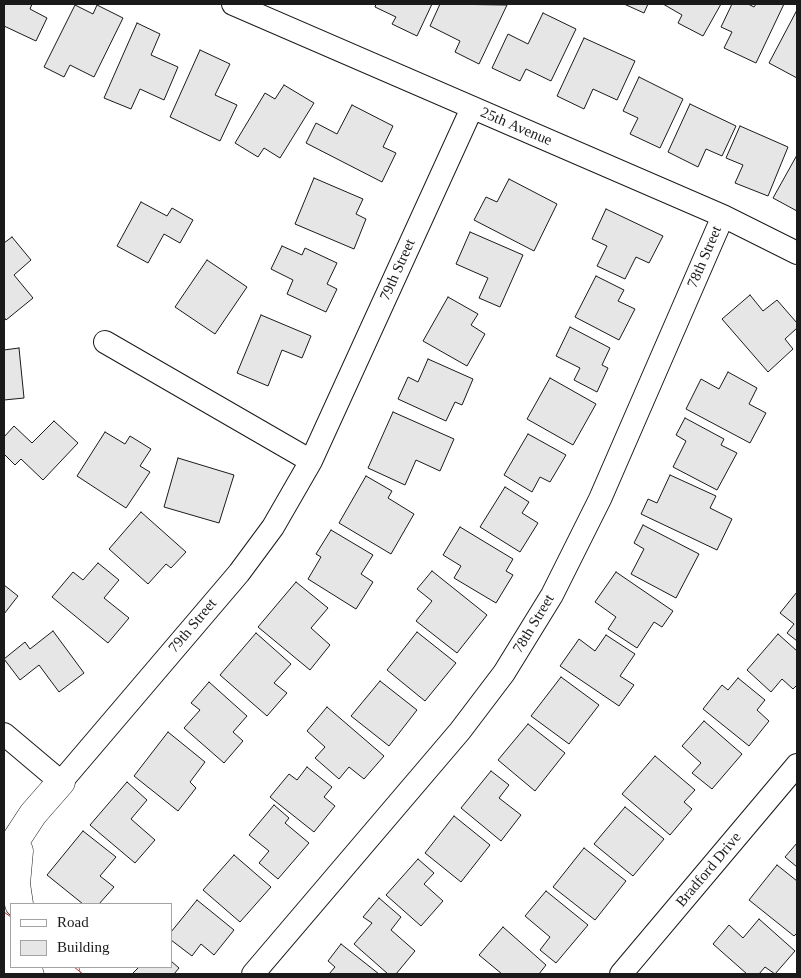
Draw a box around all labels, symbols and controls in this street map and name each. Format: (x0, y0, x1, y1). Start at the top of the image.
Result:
street label: 25th Avenue (478, 104, 554, 150)
street label: 78th Street (684, 223, 726, 291)
street label: 79th Street (376, 236, 420, 304)
street label: 78th Street (509, 591, 559, 657)
street label: 79th Street (165, 595, 221, 657)
street label: Bradford Drive (673, 829, 745, 911)
legend (10, 903, 172, 968)
text: Road (57, 914, 89, 930)
text: Building (57, 939, 110, 955)

